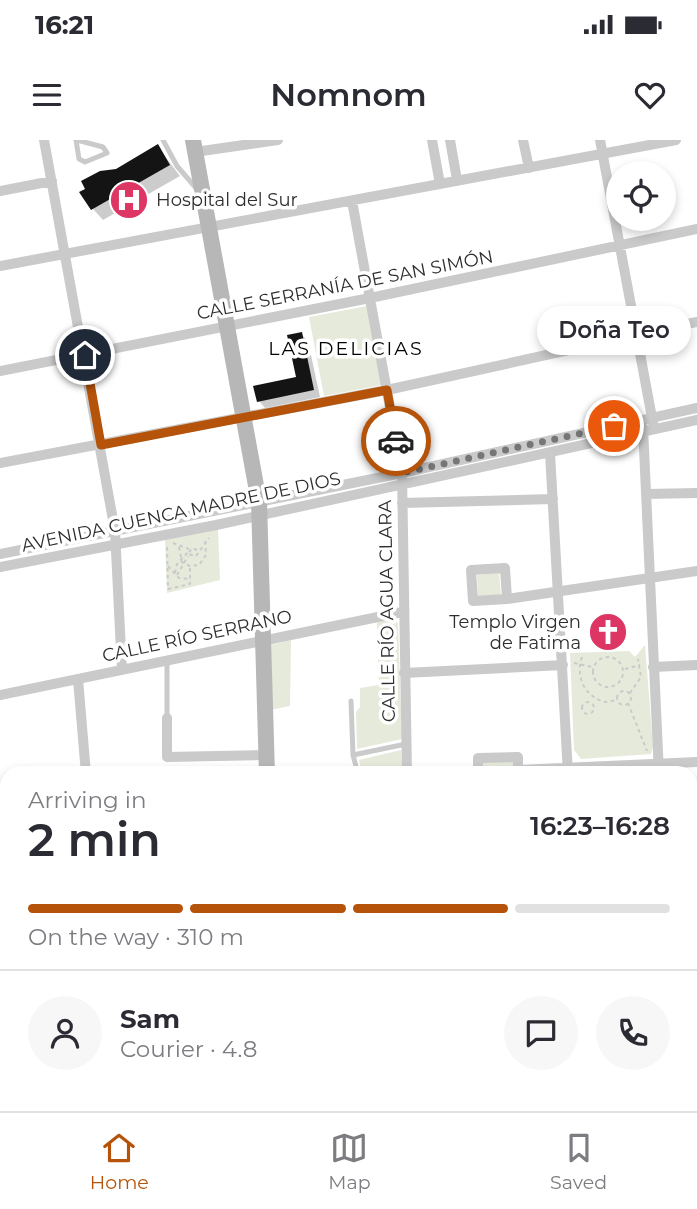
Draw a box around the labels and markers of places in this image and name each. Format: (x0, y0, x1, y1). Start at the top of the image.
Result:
hospital icon: Hospital del Sur (108, 179, 150, 221)
place label: Hospital del Sur (156, 189, 298, 211)
callout: Doña Teo (537, 307, 691, 356)
pin (55, 325, 115, 385)
pin (584, 396, 644, 456)
place label: Templo Virgen de Fatima (449, 611, 581, 654)
church icon: Templo Virgen de Fatima (587, 611, 629, 653)

